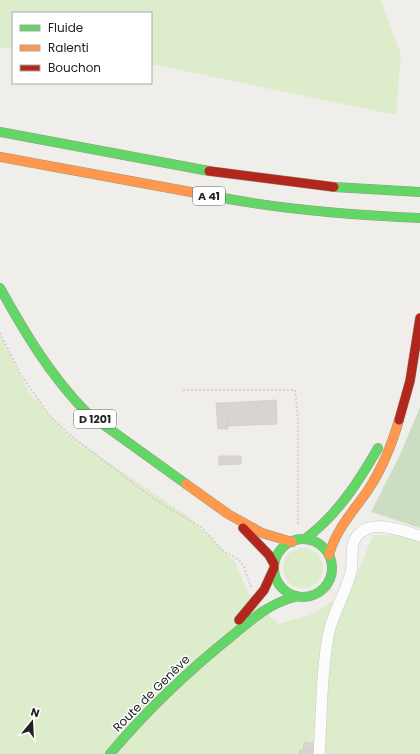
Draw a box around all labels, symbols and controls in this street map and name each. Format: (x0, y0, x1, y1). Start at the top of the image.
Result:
legend (12, 12, 152, 84)
text: Fluide (48, 19, 83, 36)
text: Ralenti (48, 39, 89, 56)
text: Bouchon (48, 59, 101, 76)
road number: A 41 (193, 187, 225, 205)
road number: D 1201 (74, 410, 116, 428)
street label: Route de Genève (109, 651, 193, 735)
north arrow (12, 702, 52, 742)
text: N (29, 704, 42, 721)

